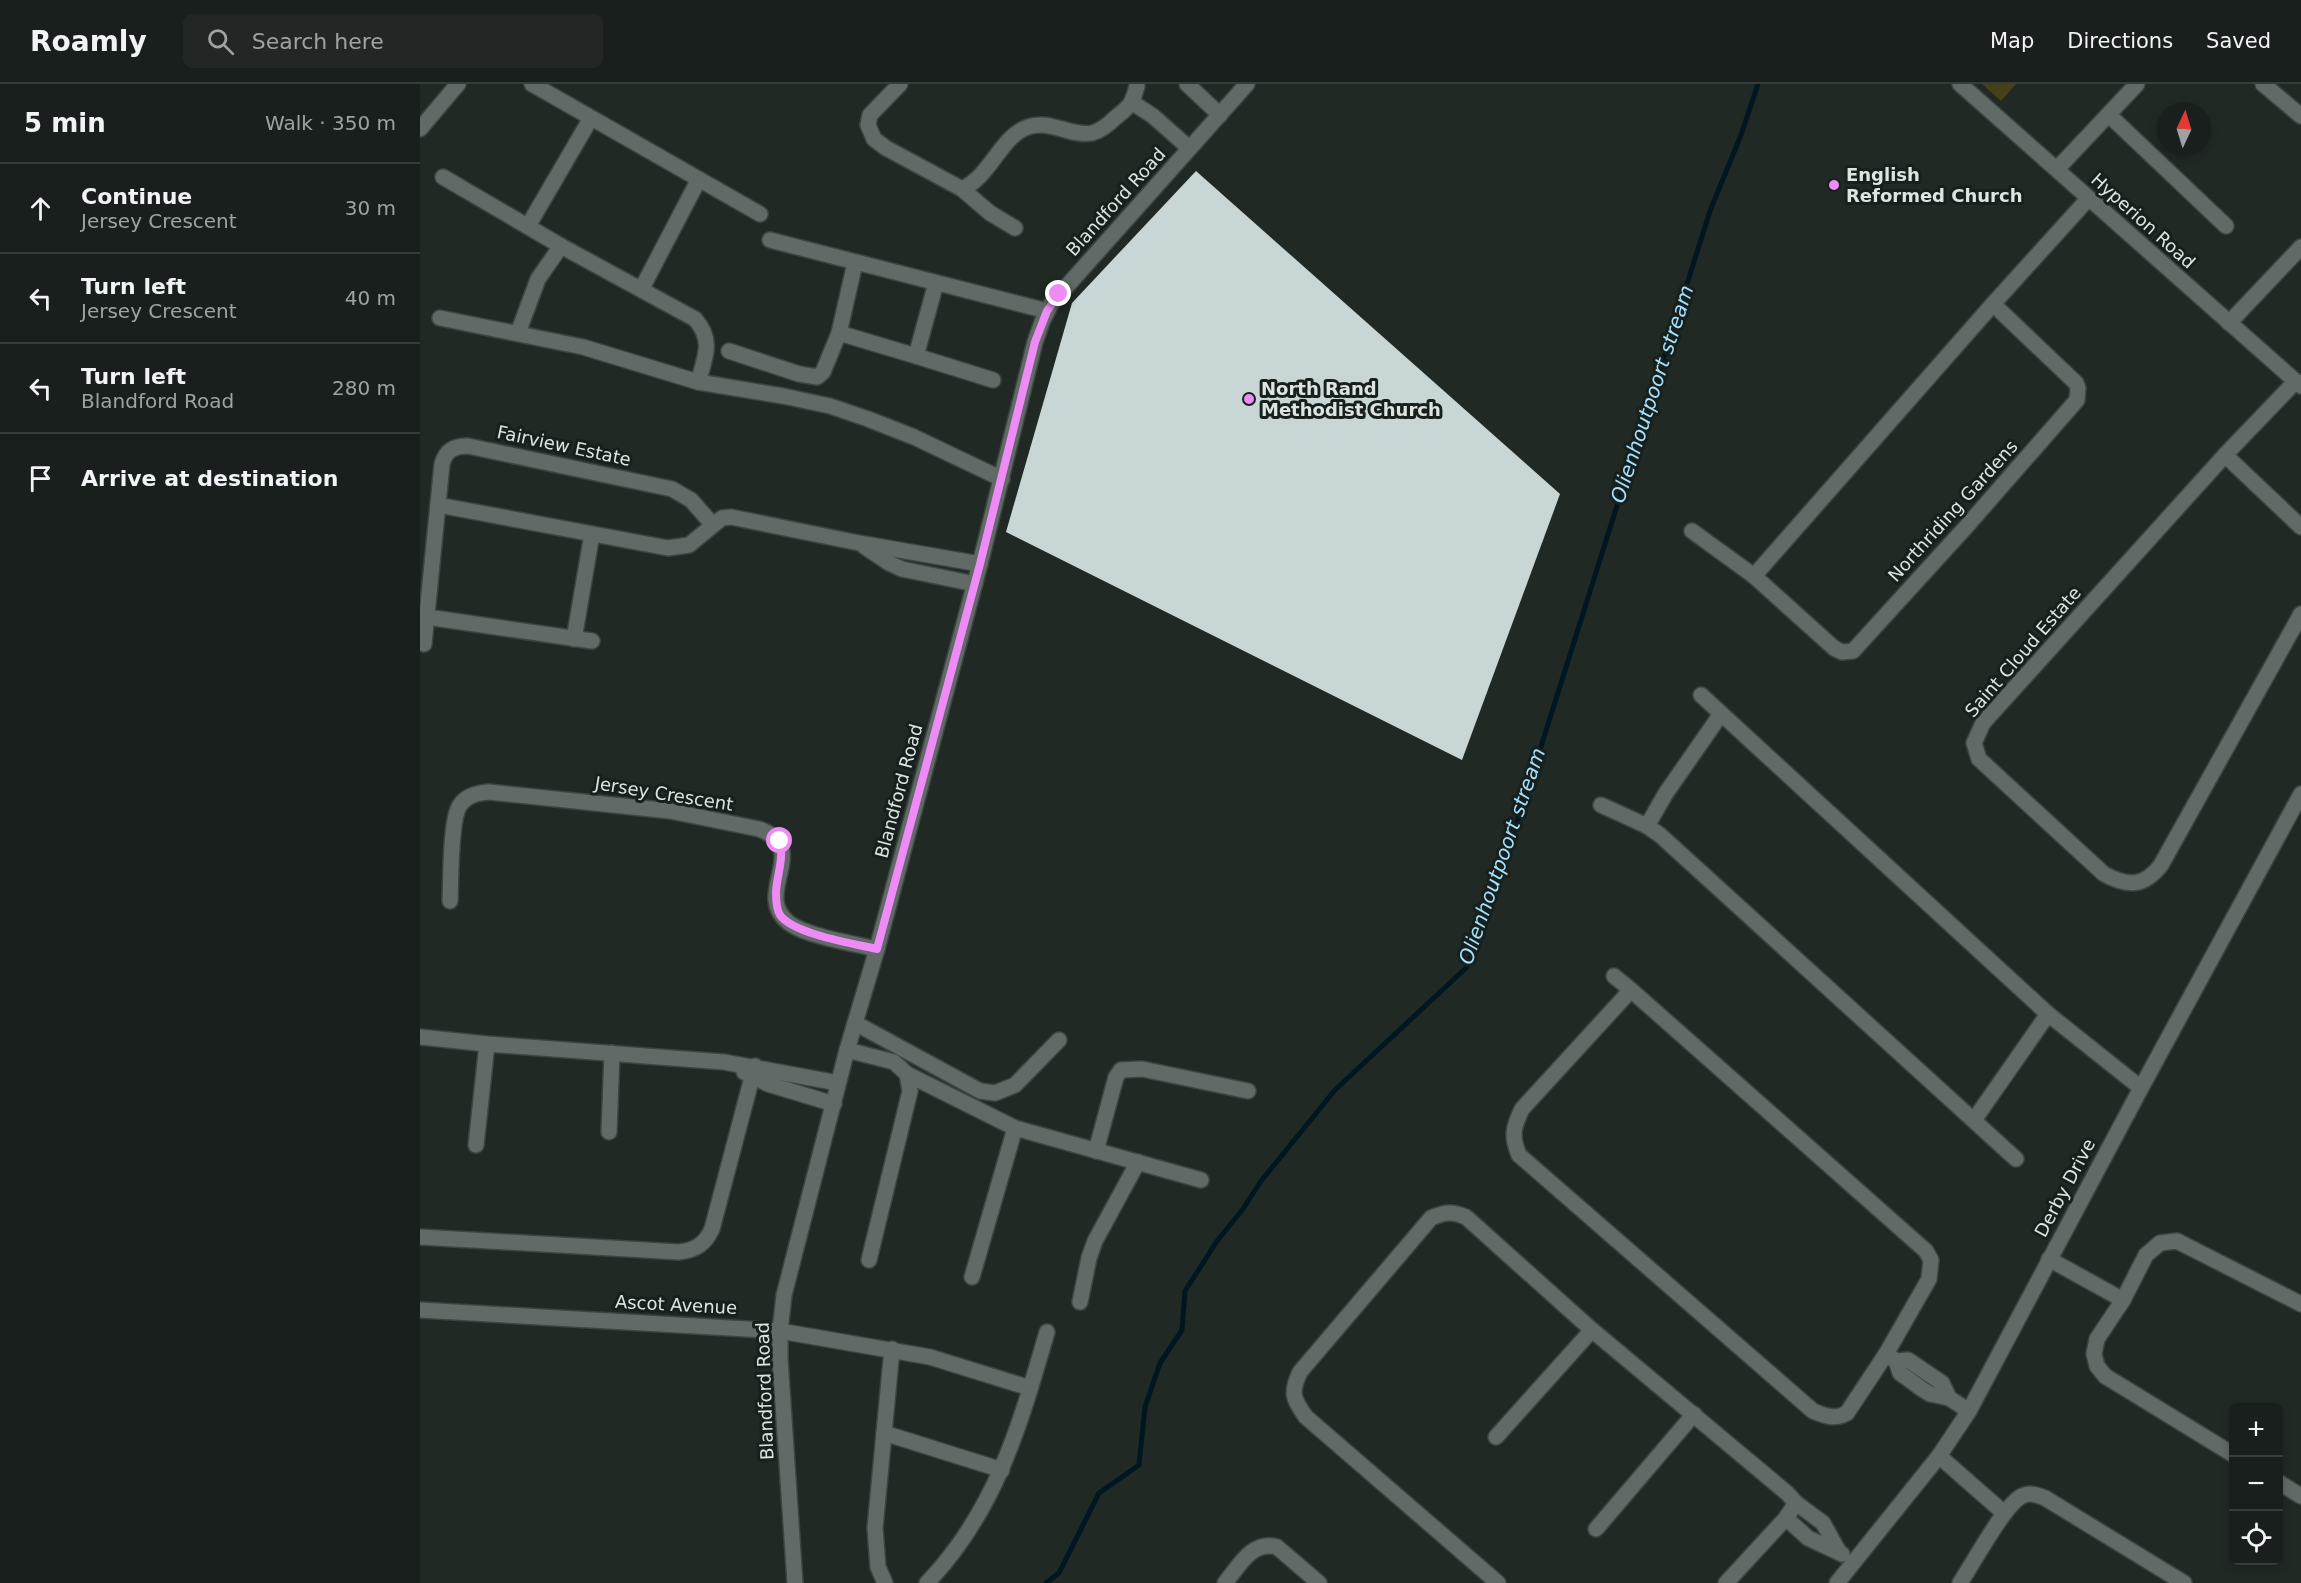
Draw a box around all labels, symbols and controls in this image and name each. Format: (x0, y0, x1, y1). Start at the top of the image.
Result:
search box (183, 14, 603, 68)
text: Roamly (30, 25, 147, 58)
icon: search (204, 25, 237, 58)
text: Search here (252, 29, 384, 54)
text: Map (1990, 29, 2034, 53)
text: Directions (2067, 29, 2173, 53)
text: Saved (2206, 29, 2271, 53)
north arrow (2157, 102, 2211, 156)
text: 5 min (24, 108, 106, 138)
text: Walk · 350 m (265, 111, 396, 135)
street label: Blandford Road (1062, 143, 1170, 260)
place label: English Reformed Church (1846, 164, 2022, 206)
street label: Hyperion Road (2087, 169, 2200, 273)
marker: English Reformed Church (1827, 178, 1841, 192)
text: Continue (81, 184, 192, 209)
icon: ahead (24, 192, 57, 225)
text: 30 m (345, 196, 396, 220)
text: Jersey Crescent (81, 209, 237, 233)
text: Turn left (81, 274, 186, 299)
route end (1045, 280, 1071, 306)
icon: left (24, 282, 57, 315)
water label: Olienhoutpoort stream (1605, 282, 1699, 506)
text: 40 m (345, 286, 396, 310)
text: Jersey Crescent (81, 299, 237, 323)
text: Turn left (81, 364, 186, 389)
icon: left (24, 372, 57, 405)
text: 280 m (332, 376, 396, 400)
place label: North Rand Methodist Church (1261, 378, 1441, 420)
text: Blandford Road (81, 389, 234, 413)
marker: North Rand Methodist Church (1242, 392, 1256, 406)
street label: Fairview Estate (495, 421, 633, 470)
street label: Northriding Gardens (1884, 436, 2022, 586)
icon: arrive (24, 462, 57, 495)
text: Arrive at destination (81, 466, 338, 491)
street label: Saint Cloud Estate (1960, 582, 2085, 721)
street label: Blandford Road (871, 722, 927, 860)
water label: Olienhoutpoort stream (1454, 745, 1550, 967)
street label: Jersey Crescent (592, 772, 735, 815)
route start (766, 827, 792, 853)
street label: Derby Drive (2030, 1135, 2099, 1240)
street label: Ascot Avenue (614, 1291, 738, 1318)
street label: Blandford Road (752, 1322, 777, 1460)
map controls (2229, 1403, 2283, 1565)
button: + (2229, 1403, 2283, 1457)
button: − (2229, 1457, 2283, 1511)
button: locate (2229, 1511, 2283, 1565)

